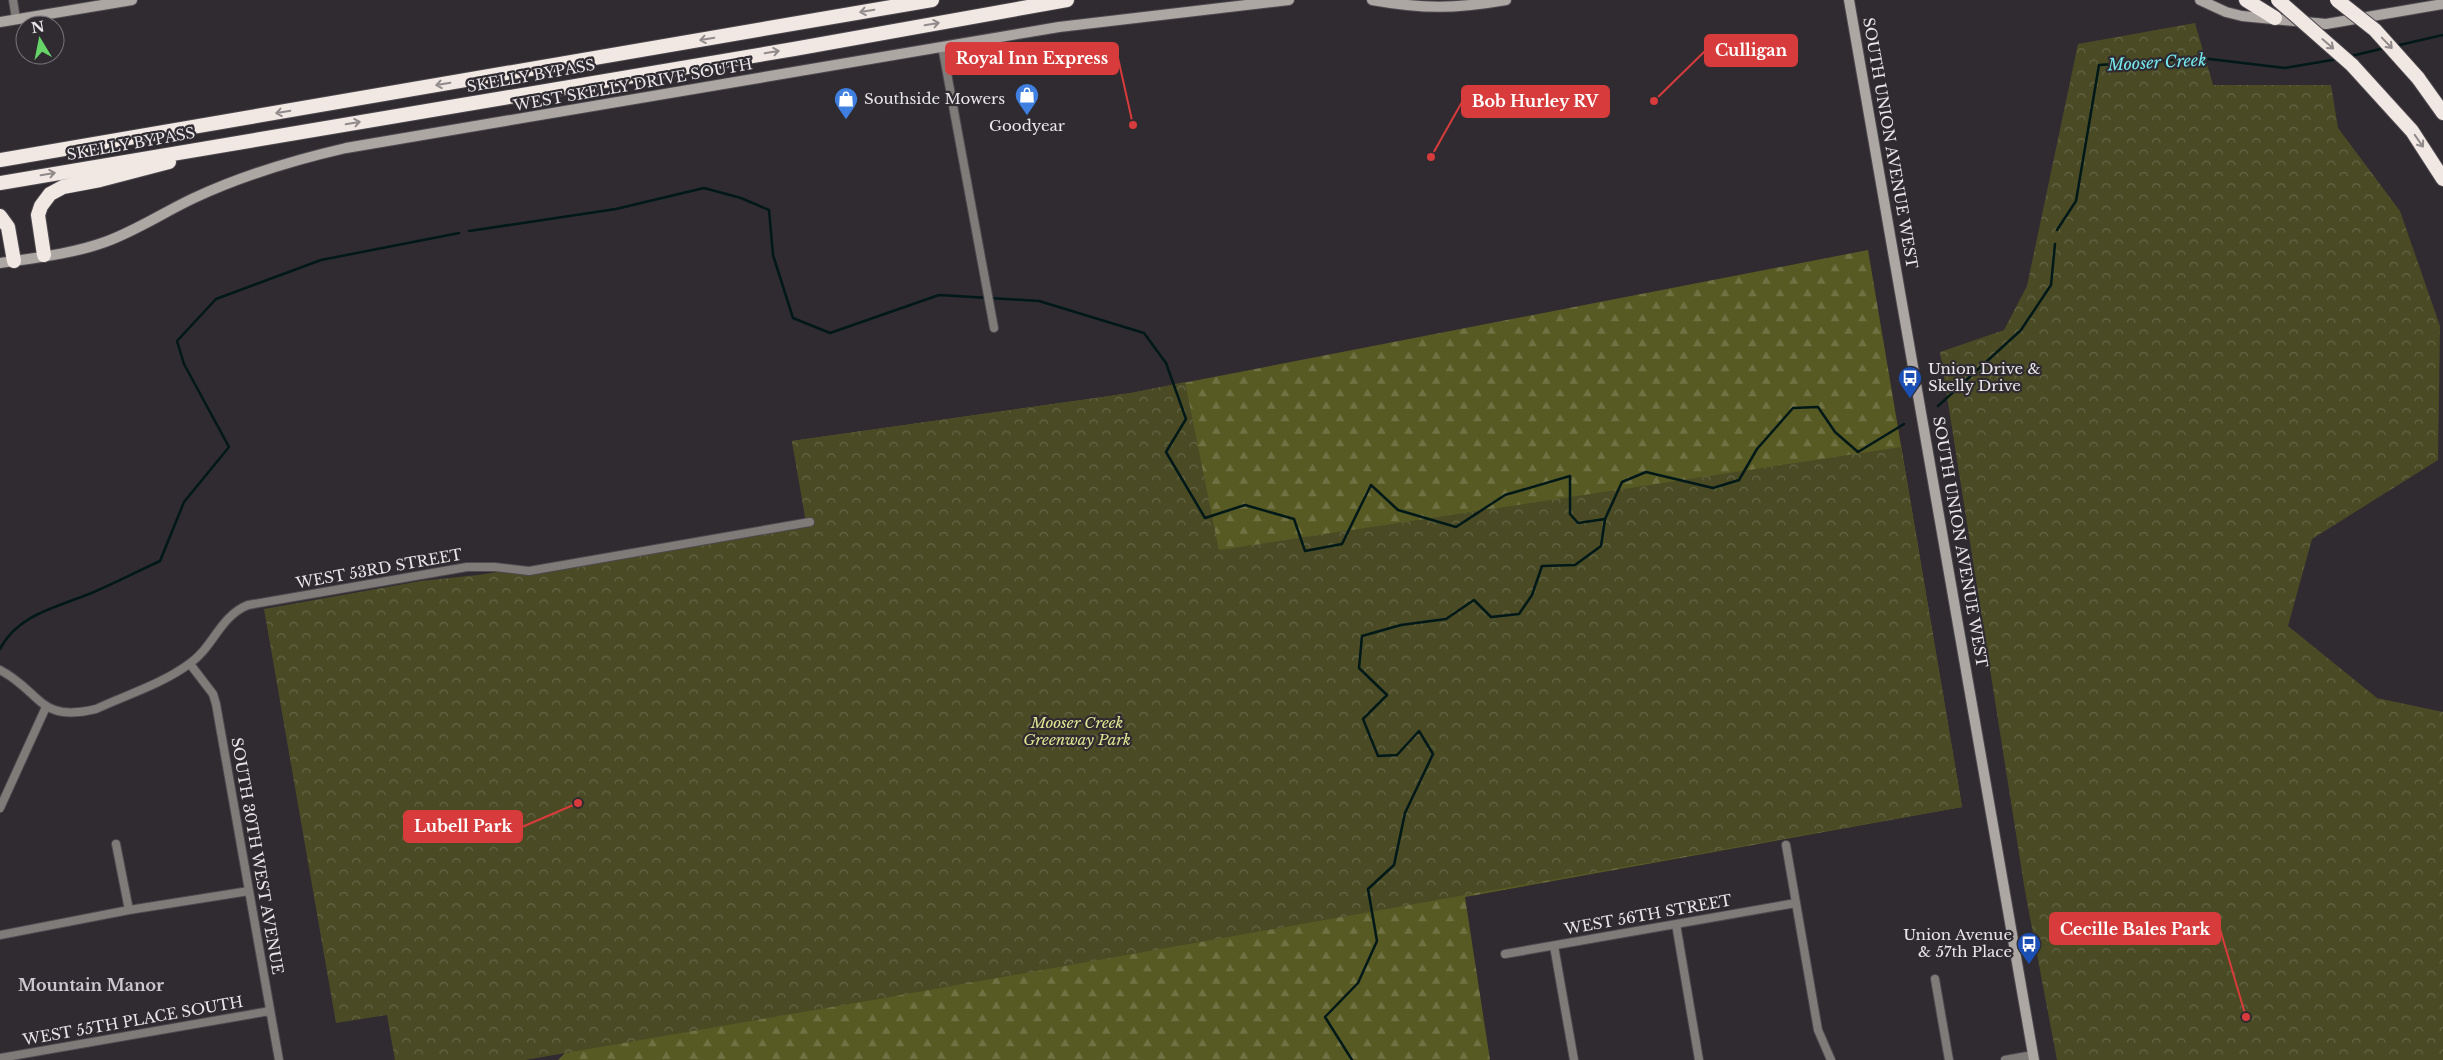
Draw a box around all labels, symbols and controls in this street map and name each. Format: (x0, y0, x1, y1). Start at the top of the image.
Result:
one-way arrow (859, 7, 875, 17)
north arrow (15, 15, 65, 65)
street label: SOUTH UNION AVENUE WEST (1859, 16, 1922, 270)
text: N (30, 17, 46, 37)
one-way arrow (924, 19, 940, 29)
one-way arrow (699, 34, 715, 44)
callout: Culligan (1705, 35, 1797, 66)
one-way arrow (2381, 37, 2393, 50)
one-way arrow (2322, 38, 2335, 49)
text: Culligan (1715, 40, 1787, 60)
callout: Royal Inn Express (946, 43, 1118, 74)
one-way arrow (764, 47, 780, 57)
text: Royal Inn Express (956, 48, 1108, 68)
water label: Mooser Creek (2106, 49, 2207, 75)
street label: WEST SKELLY DRIVE SOUTH (511, 54, 754, 115)
street label: SKELLY BYPASS (465, 55, 597, 96)
one-way arrow (435, 79, 451, 89)
shop icon: Goodyear (1014, 82, 1040, 116)
shop icon: Southside Mowers (833, 86, 859, 120)
callout: Bob Hurley RV (1462, 86, 1609, 117)
place label: Southside Mowers (864, 89, 1005, 108)
text: Bob Hurley RV (1472, 91, 1599, 111)
one-way arrow (275, 107, 291, 117)
place label: Goodyear (989, 116, 1066, 135)
one-way arrow (345, 117, 361, 127)
street label: SKELLY BYPASS (65, 123, 197, 164)
one-way arrow (2414, 133, 2424, 147)
one-way arrow (40, 169, 56, 179)
place label: Union Drive & Skelly Drive (1928, 359, 2041, 395)
bus stop icon: Union Drive & Skelly Drive (1897, 365, 1923, 399)
street label: SOUTH UNION AVENUE WEST (1929, 415, 1992, 669)
street label: WEST 53RD STREET (293, 545, 463, 593)
park label: Mooser Creek Greenway Park (1023, 713, 1131, 749)
street label: SOUTH 30TH WEST AVENUE (227, 736, 288, 976)
callout: Lubell Park (404, 811, 522, 842)
text: Lubell Park (414, 816, 512, 836)
street label: WEST 56TH STREET (1562, 890, 1733, 939)
callout: Cecille Bales Park (2050, 913, 2220, 944)
text: Cecille Bales Park (2060, 919, 2210, 939)
place label: Union Avenue & 57th Place (1903, 925, 2012, 961)
bus stop icon: Union Avenue & 57th Place (2016, 931, 2042, 965)
district label: Mountain Manor (18, 975, 164, 995)
street label: WEST 55TH PLACE SOUTH (20, 992, 245, 1049)

